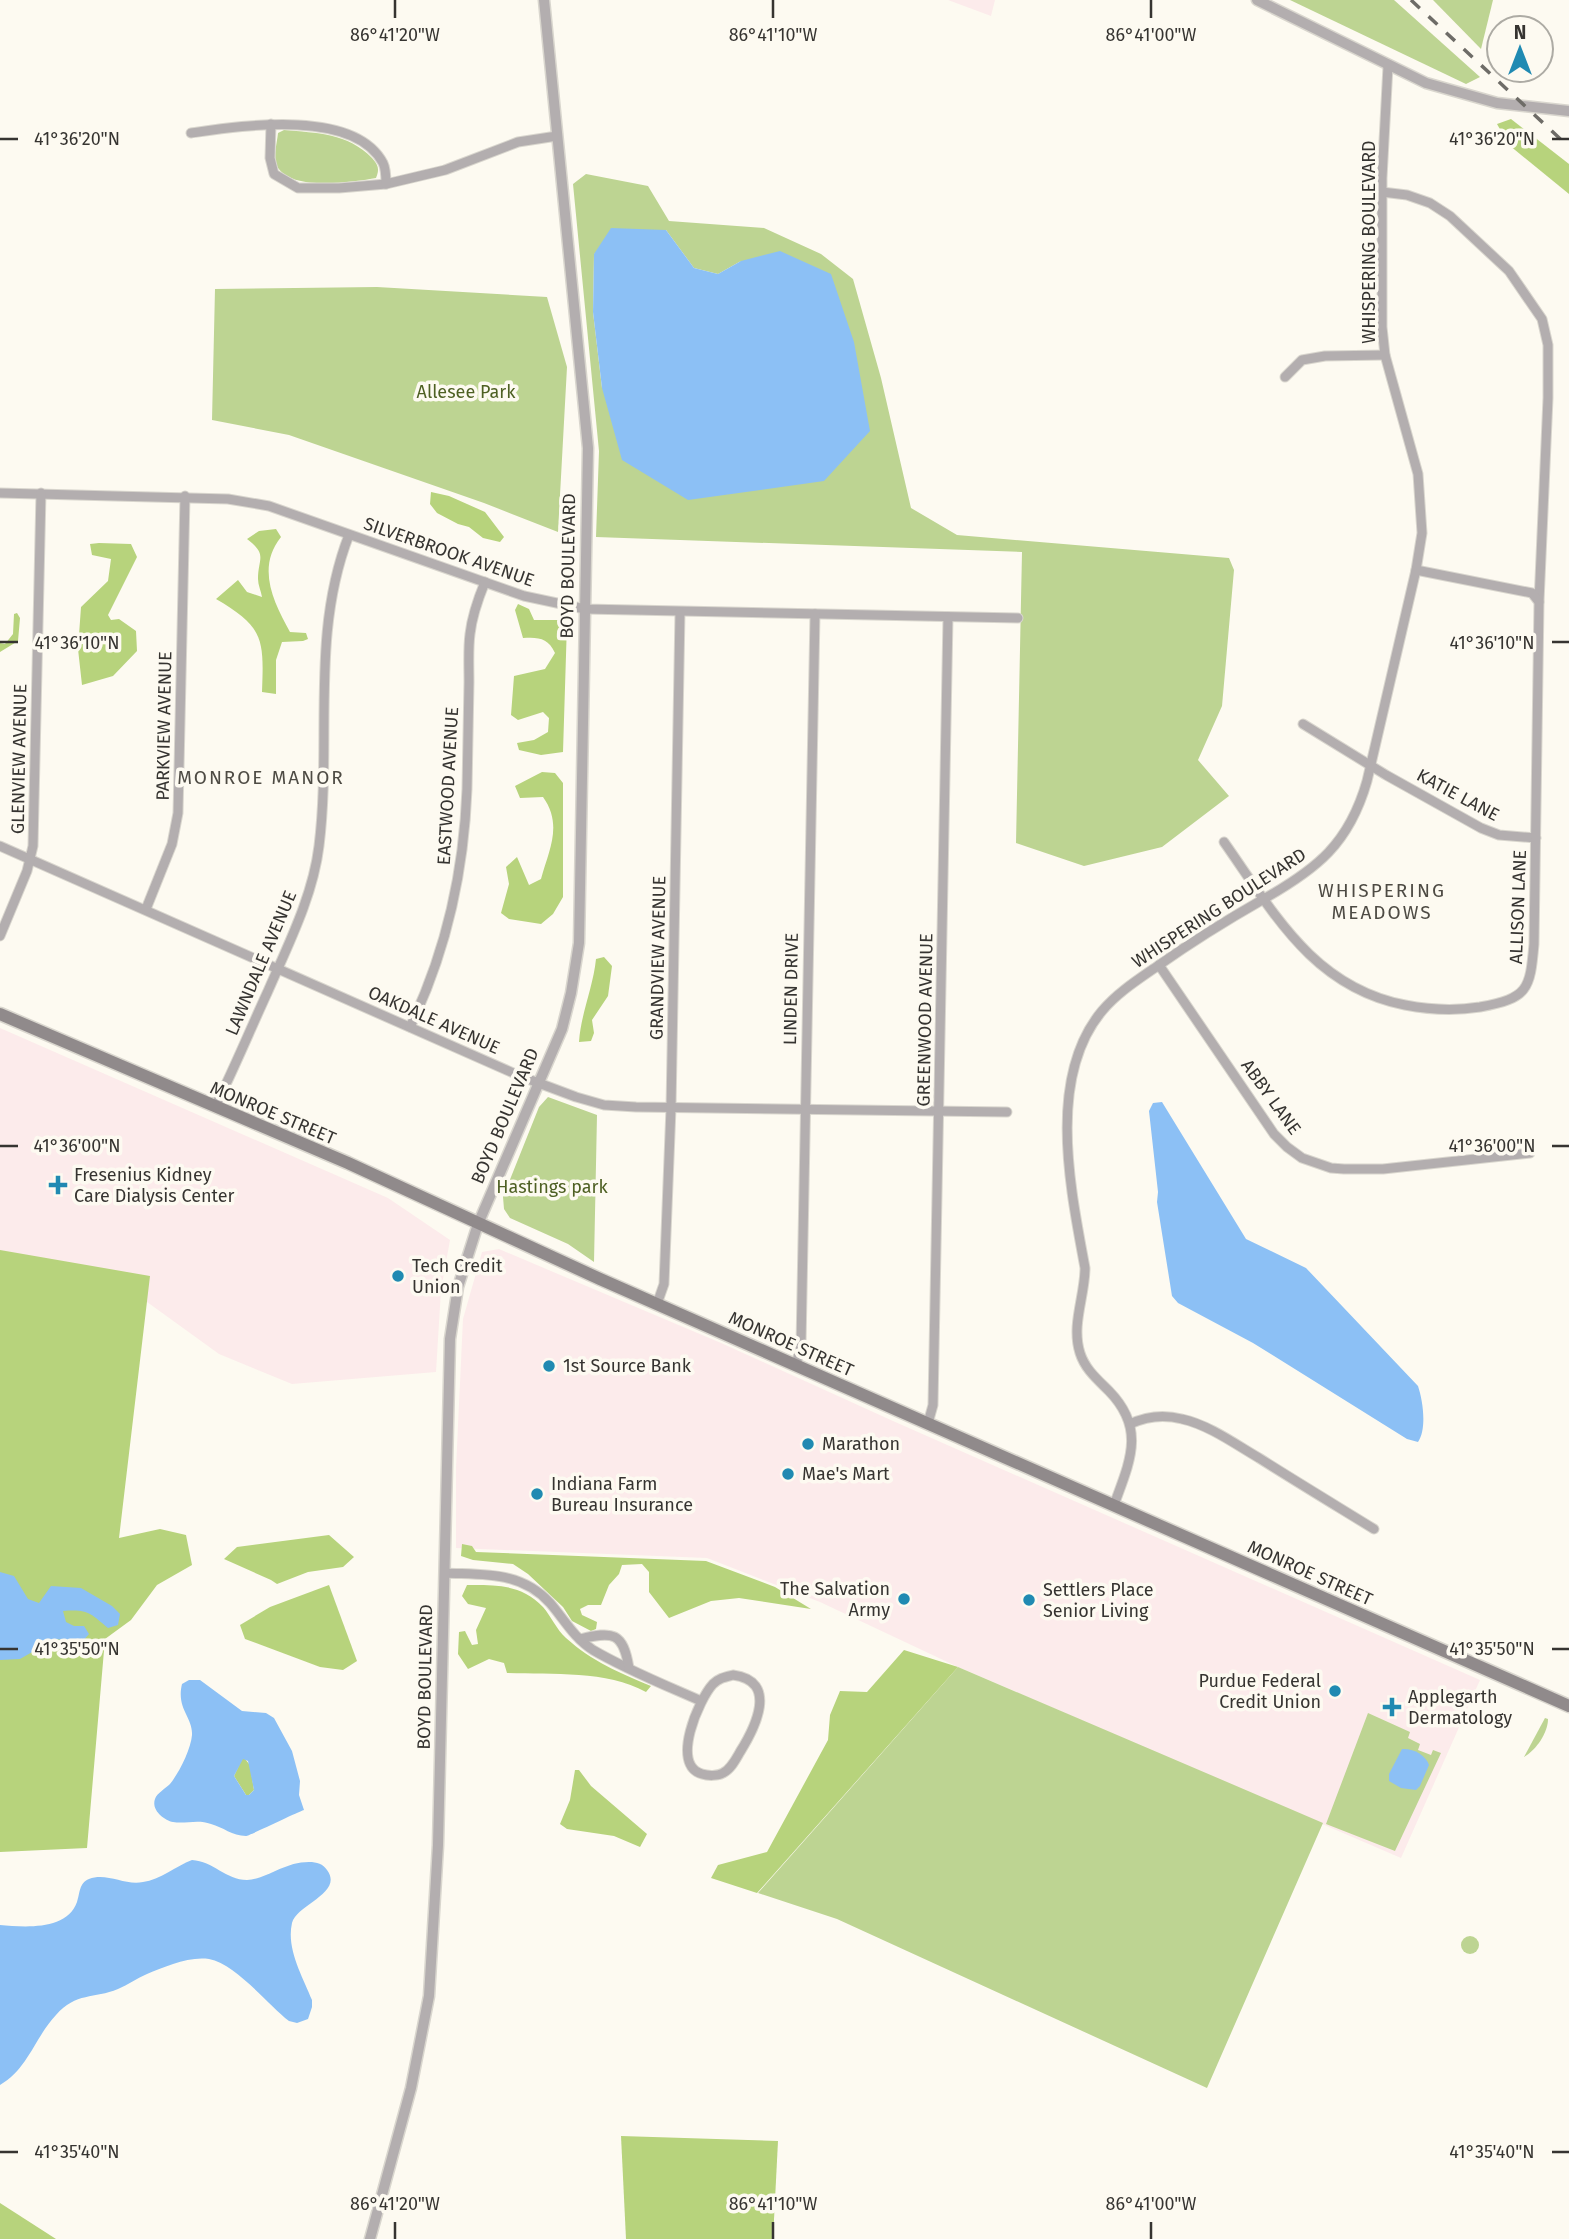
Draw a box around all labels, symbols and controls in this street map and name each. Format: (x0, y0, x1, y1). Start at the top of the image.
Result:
north arrow (1485, 14, 1555, 84)
text: N (1514, 21, 1526, 44)
text: 86°41'20"W (350, 24, 440, 46)
text: 86°41'10"W (729, 24, 817, 46)
text: 86°41'00"W (1106, 24, 1197, 46)
text: 41°36'20"N (34, 128, 120, 150)
text: 41°36'20"N (1449, 128, 1535, 150)
street label: WHISPERING BOULEVARD (1358, 140, 1380, 344)
park label: Allesee Park (417, 381, 516, 403)
street label: BOYD BOULEVARD (556, 493, 580, 639)
street label: SILVERBROOK AVENUE (361, 513, 537, 591)
text: 41°36'10"N (34, 632, 120, 654)
text: 41°36'10"N (1449, 632, 1535, 654)
street label: PARKVIEW AVENUE (152, 651, 176, 801)
street label: GLENVIEW AVENUE (7, 684, 31, 834)
street label: EASTWOOD AVENUE (433, 706, 463, 866)
street label: KATIE LANE (1413, 764, 1503, 826)
district label: MONROE MANOR (177, 766, 345, 789)
street label: WHISPERING BOULEVARD (1128, 843, 1310, 973)
street label: ALLISON LANE (1505, 850, 1531, 964)
street label: GRANDVIEW AVENUE (646, 876, 670, 1040)
district label: WHISPERING MEADOWS (1318, 879, 1446, 924)
street label: LAWNDALE AVENUE (221, 887, 301, 1039)
street label: LINDEN DRIVE (779, 933, 803, 1045)
street label: GREENWOOD AVENUE (912, 933, 938, 1107)
street label: OAKDALE AVENUE (365, 981, 503, 1059)
street label: BOYD BOULEVARD (466, 1045, 544, 1187)
street label: ABBY LANE (1236, 1055, 1306, 1139)
street label: MONROE STREET (207, 1077, 340, 1150)
text: 41°36'00"N (33, 1135, 121, 1157)
text: 41°36'00"N (1448, 1135, 1536, 1157)
place label: Fresenius Kidney Care Dialysis Center (74, 1164, 235, 1207)
marker: Fresenius Kidney Care Dialysis Center (48, 1175, 68, 1195)
park label: Hastings park (496, 1176, 608, 1198)
place label: Tech Credit Union (412, 1255, 503, 1298)
marker: Tech Credit Union (390, 1268, 406, 1284)
street label: MONROE STREET (725, 1307, 857, 1382)
place label: 1st Source Bank (563, 1355, 692, 1377)
marker: 1st Source Bank (541, 1358, 557, 1374)
place label: Marathon (822, 1433, 900, 1455)
marker: Marathon (800, 1436, 816, 1452)
place label: Mae's Mart (802, 1463, 890, 1485)
marker: Mae's Mart (780, 1466, 796, 1482)
place label: Indiana Farm Bureau Insurance (551, 1473, 693, 1516)
marker: Indiana Farm Bureau Insurance (529, 1486, 545, 1502)
street label: MONROE STREET (1244, 1536, 1376, 1611)
place label: The Salvation Army (780, 1578, 890, 1621)
place label: Settlers Place Senior Living (1043, 1579, 1154, 1622)
marker: The Salvation Army (896, 1591, 912, 1607)
marker: Settlers Place Senior Living (1021, 1592, 1037, 1608)
street label: BOYD BOULEVARD (413, 1604, 437, 1750)
text: 41°35'50"N (34, 1638, 120, 1660)
text: 41°35'50"N (1449, 1638, 1535, 1660)
place label: Purdue Federal Credit Union (1199, 1670, 1321, 1713)
marker: Purdue Federal Credit Union (1327, 1683, 1343, 1699)
place label: Applegarth Dermatology (1408, 1686, 1512, 1729)
marker: Applegarth Dermatology (1382, 1697, 1402, 1717)
text: 41°35'40"N (34, 2141, 120, 2163)
text: 41°35'40"N (1449, 2141, 1535, 2163)
text: 86°41'20"W (350, 2193, 440, 2215)
text: 86°41'10"W (729, 2193, 817, 2215)
text: 86°41'00"W (1106, 2193, 1197, 2215)

